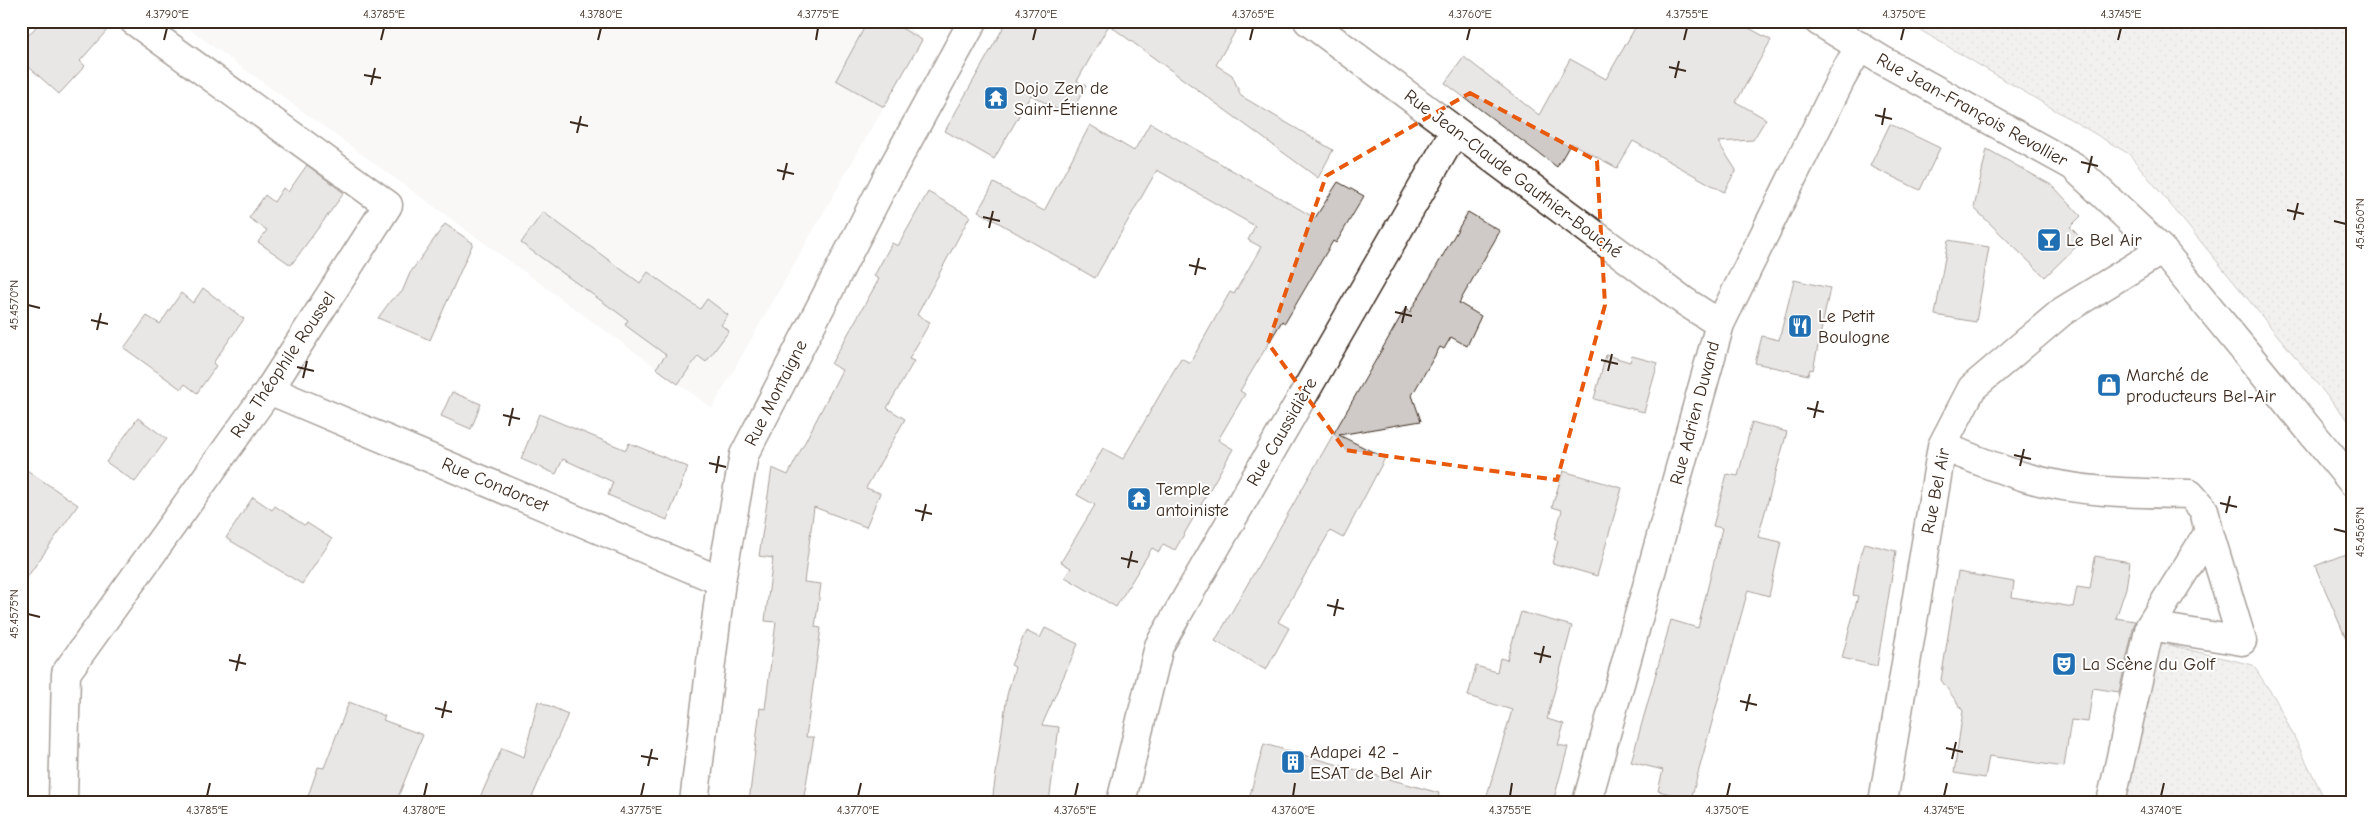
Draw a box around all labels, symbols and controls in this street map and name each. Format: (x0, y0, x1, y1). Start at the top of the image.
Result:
text: 4.3790°E (145, 7, 189, 21)
text: 4.3785°E (363, 7, 405, 21)
text: 4.3780°E (579, 7, 623, 21)
text: 4.3775°E (797, 7, 839, 21)
text: 4.3770°E (1015, 7, 1057, 21)
text: 4.3765°E (1232, 7, 1274, 21)
text: 4.3760°E (1448, 7, 1492, 21)
text: 4.3755°E (1666, 7, 1708, 21)
text: 4.3750°E (1882, 7, 1926, 21)
text: 4.3745°E (2101, 7, 2141, 21)
street label: Rue Jean-François Revollier (1873, 49, 2072, 172)
place label: Dojo Zen de Saint-Étienne (1014, 78, 1118, 120)
temple icon: Dojo Zen de Saint-Étienne (983, 85, 1009, 111)
street label: Rue Jean-Claude Gauthier-Bouché (1400, 85, 1626, 263)
text: 45.4560°N (2353, 198, 2367, 250)
bar icon: Le Bel Air (2036, 227, 2062, 253)
place label: Le Bel Air (2066, 230, 2142, 251)
text: 45.4570°N (7, 280, 21, 330)
street label: Rue Théophile Roussel (226, 288, 340, 442)
place label: Le Petit Boulogne (1818, 306, 1890, 348)
restaurant icon: Le Petit Boulogne (1787, 313, 1813, 339)
street label: Rue Montaigne (740, 337, 812, 449)
street label: Rue Adrien Duvand (1666, 339, 1724, 487)
place label: Marché de producteurs Bel-Air (2126, 365, 2277, 407)
shop icon: Marché de producteurs Bel-Air (2096, 372, 2122, 398)
street label: Rue Caussidière (1242, 374, 1322, 490)
street label: Rue Bel Air (1917, 446, 1955, 536)
street label: Rue Condorcet (438, 453, 552, 517)
place label: Temple antoiniste (1156, 479, 1229, 521)
temple icon: Temple antoiniste (1126, 486, 1152, 512)
text: 45.4565°N (2353, 507, 2367, 557)
text: 45.4575°N (7, 589, 21, 639)
theatre icon: La Scène du Golf (2051, 651, 2077, 677)
place label: La Scène du Golf (2082, 654, 2216, 675)
place label: Adapei 42 - ESAT de Bel Air (1310, 742, 1433, 784)
building icon: Adapei 42 - ESAT de Bel Air (1280, 749, 1306, 775)
text: 4.3785°E (186, 803, 228, 817)
text: 4.3780°E (402, 803, 446, 817)
text: 4.3775°E (620, 803, 662, 817)
text: 4.3770°E (837, 803, 879, 817)
text: 4.3765°E (1054, 803, 1096, 817)
text: 4.3760°E (1271, 803, 1315, 817)
text: 4.3755°E (1489, 803, 1531, 817)
text: 4.3750°E (1705, 803, 1749, 817)
text: 4.3745°E (1924, 803, 1964, 817)
text: 4.3740°E (2140, 803, 2182, 817)

